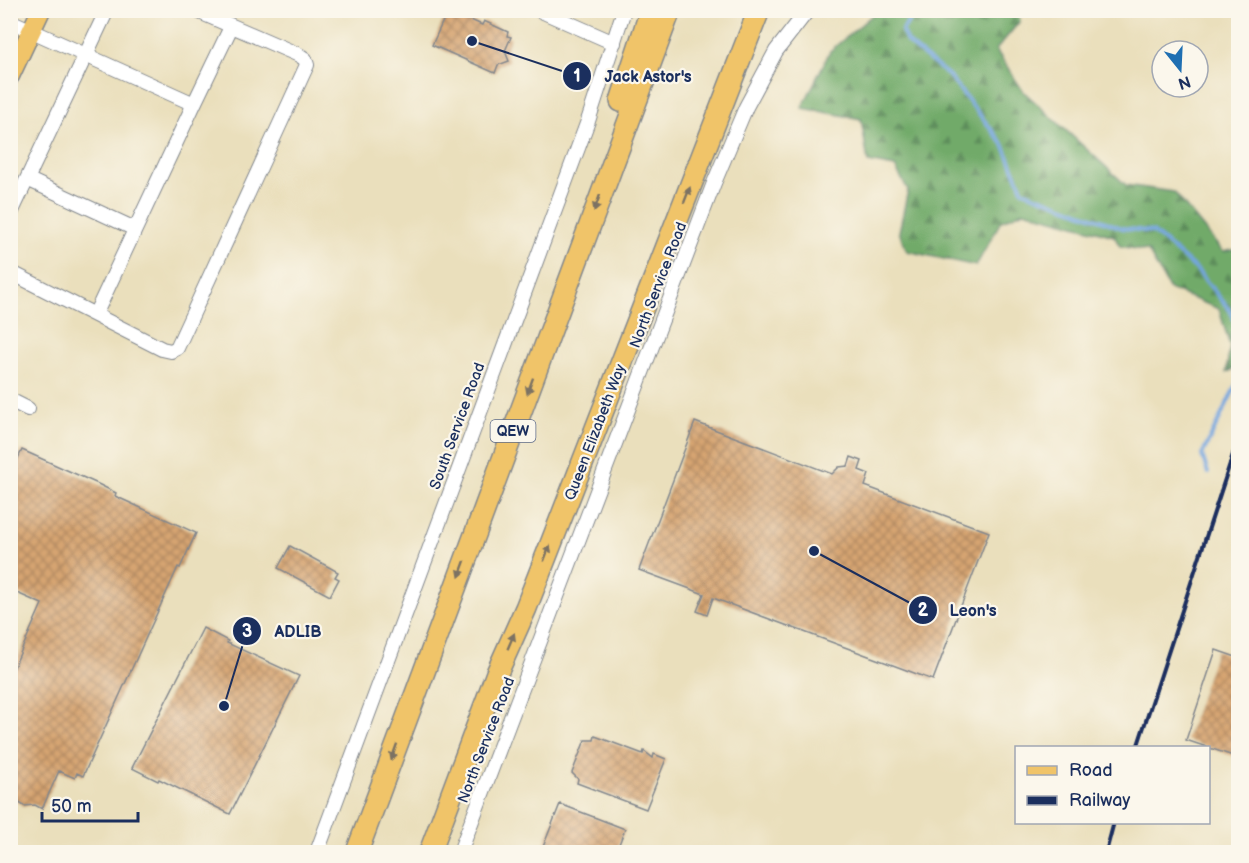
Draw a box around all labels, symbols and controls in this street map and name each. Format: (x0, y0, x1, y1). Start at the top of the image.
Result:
north arrow (1150, 39, 1210, 99)
callout: Jack Astor's (562, 59, 703, 93)
text: 1 (573, 66, 581, 87)
text: Jack Astor's (604, 68, 692, 87)
text: N (1176, 71, 1193, 93)
one-way arrow (682, 186, 692, 204)
one-way arrow (592, 194, 602, 212)
street label: North Service Road (626, 220, 691, 351)
street label: South Service Road (426, 360, 489, 492)
street label: Queen Elizabeth Way (561, 361, 630, 503)
one-way arrow (524, 377, 534, 395)
road number: QEW (490, 420, 536, 442)
one-way arrow (543, 544, 552, 562)
one-way arrow (457, 560, 467, 578)
callout: Leon's (908, 593, 1009, 627)
text: 2 (918, 600, 929, 621)
text: Leon's (949, 602, 997, 621)
callout: ADLIB (232, 614, 333, 648)
text: 3 (242, 621, 252, 642)
text: ADLIB (274, 623, 321, 642)
one-way arrow (507, 632, 516, 650)
street label: North Service Road (454, 675, 519, 806)
one-way arrow (389, 743, 399, 761)
legend (1015, 746, 1210, 824)
text: Road (1069, 760, 1113, 781)
scale bar (42, 785, 138, 823)
text: Railway (1069, 790, 1131, 811)
text: 50 m (51, 796, 92, 817)

